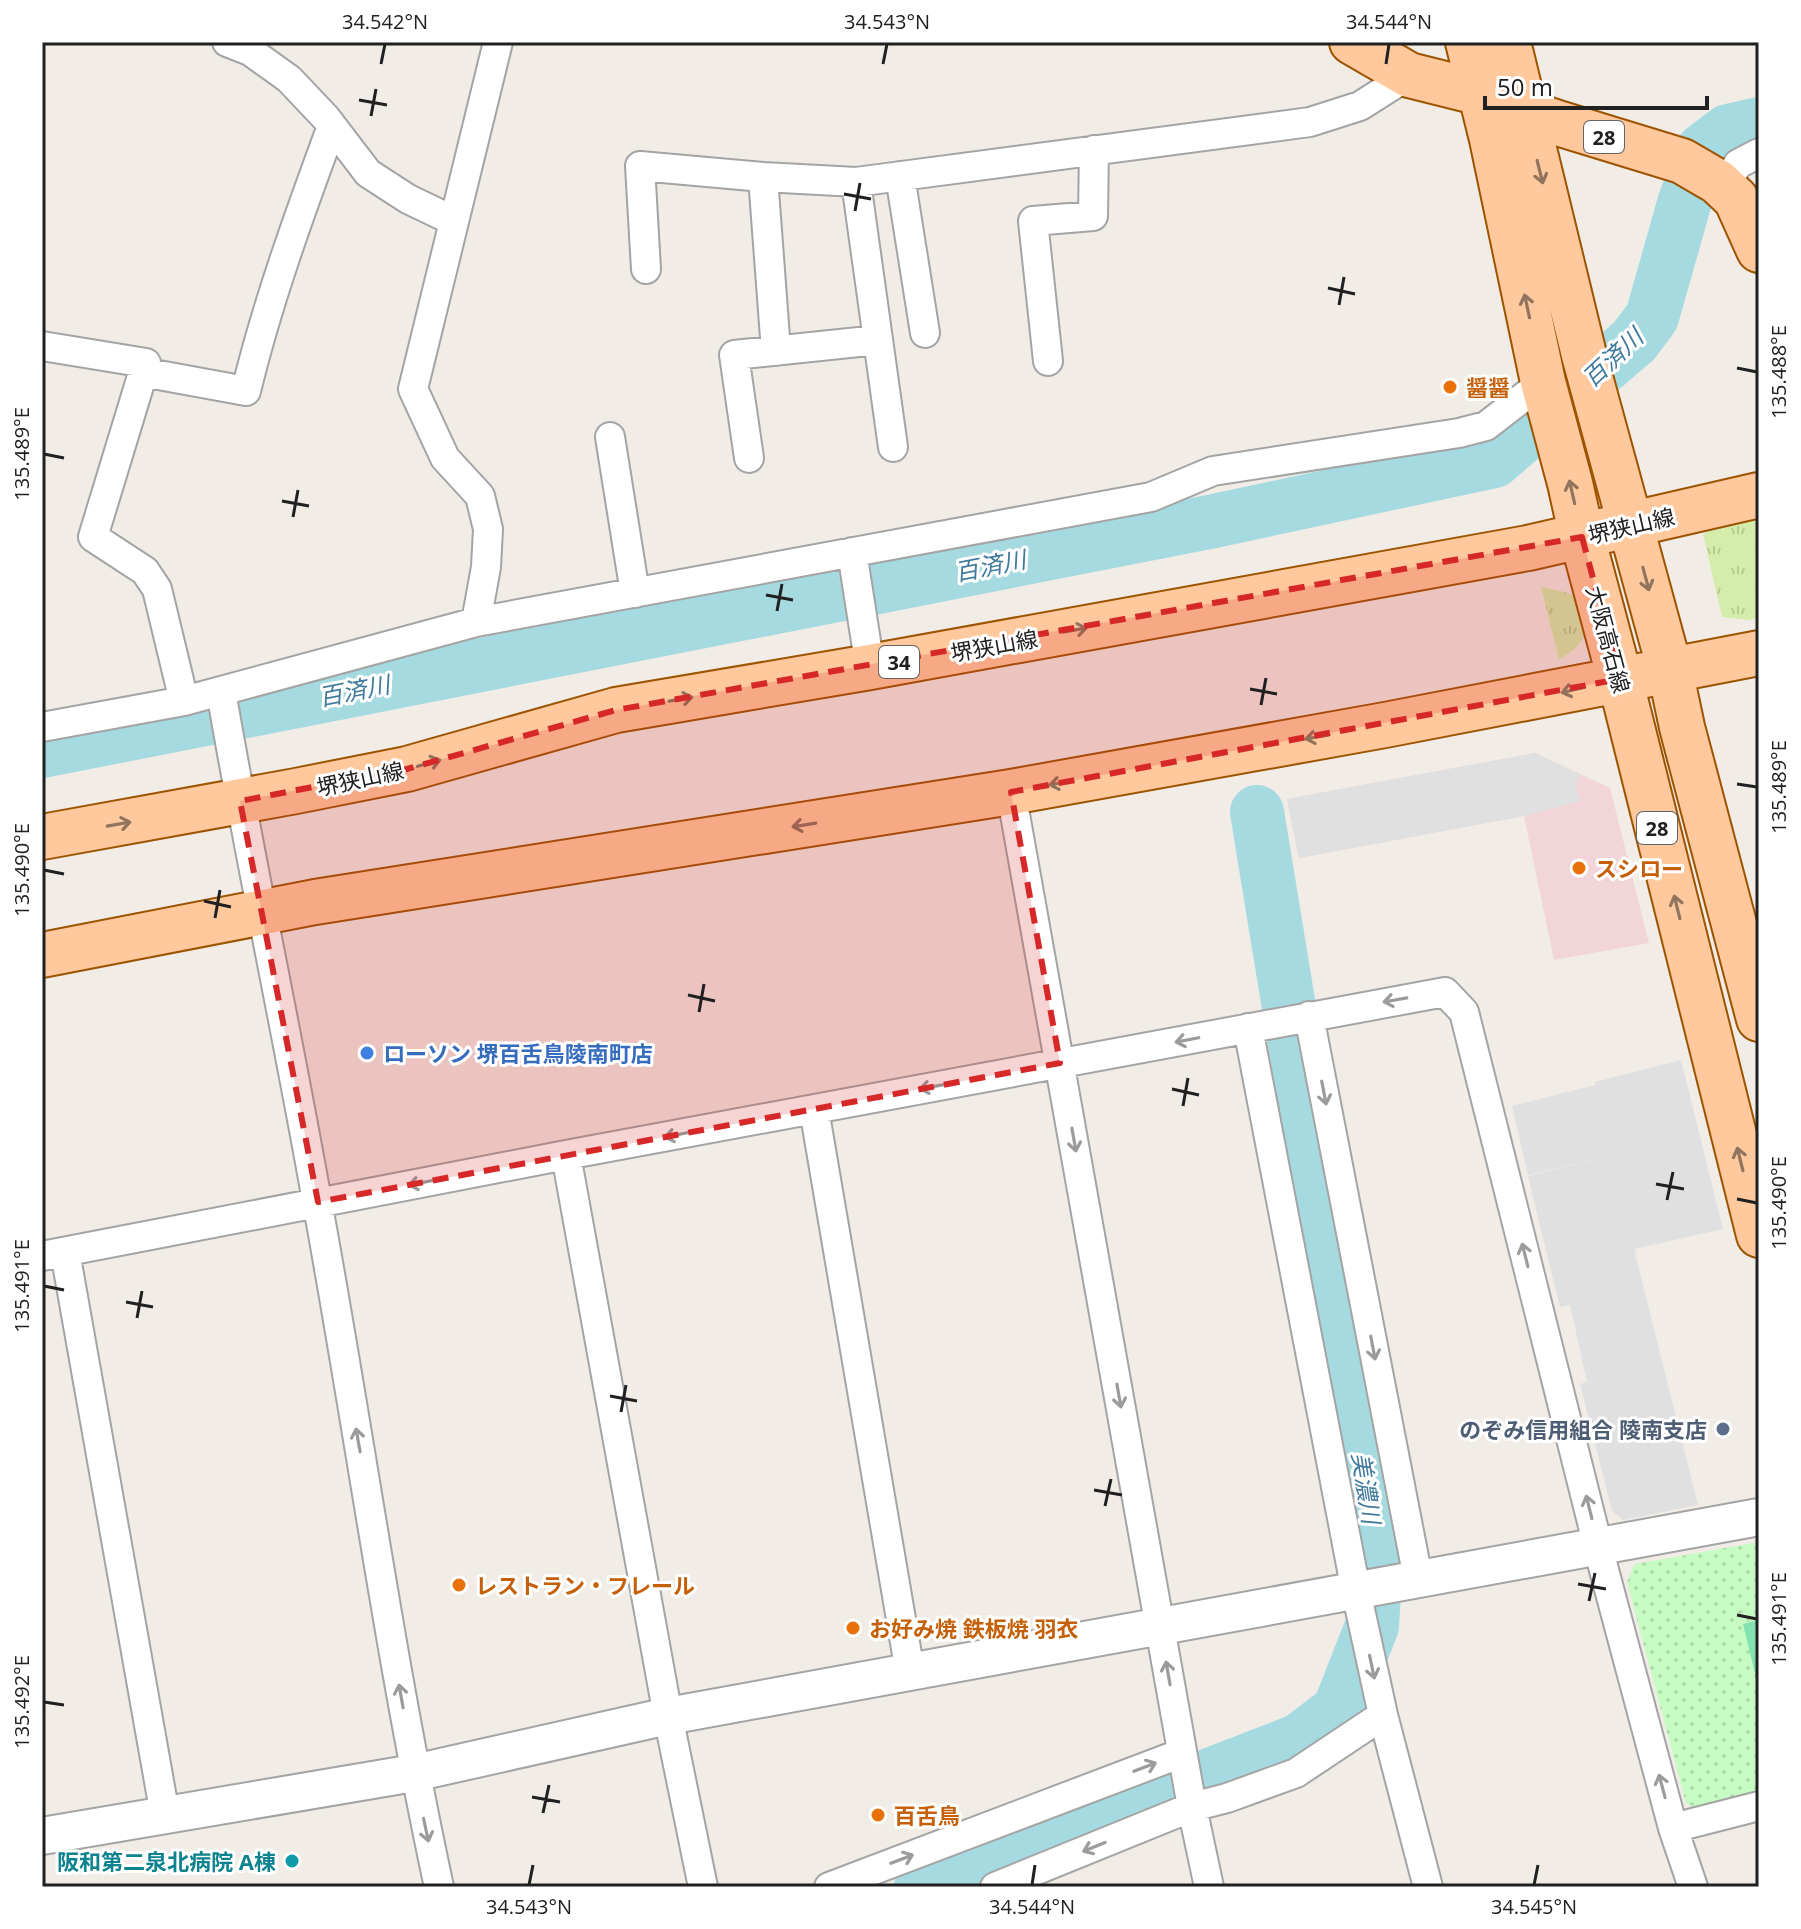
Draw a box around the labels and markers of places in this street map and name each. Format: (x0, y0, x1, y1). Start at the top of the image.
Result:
place label: 醤醤 (1466, 372, 1510, 402)
marker: 醤醤 (1441, 378, 1459, 396)
place label: スシロー (1595, 853, 1683, 883)
marker: スシロー (1570, 859, 1588, 877)
place label: ローソン 堺百舌鳥陵南町店 (383, 1038, 653, 1068)
marker: ローソン 堺百舌鳥陵南町店 (358, 1044, 376, 1062)
place label: のぞみ信用組合 陵南支店 (1459, 1414, 1707, 1444)
marker: のぞみ信用組合 陵南支店 (1714, 1420, 1732, 1438)
place label: レストラン・フレール (475, 1570, 695, 1600)
marker: レストラン・フレール (450, 1576, 468, 1594)
place label: お好み焼 鉄板焼 羽衣 (869, 1613, 1078, 1643)
marker: お好み焼 鉄板焼 羽衣 (844, 1619, 862, 1637)
place label: 百舌鳥 (894, 1800, 960, 1830)
marker: 百舌鳥 (869, 1806, 887, 1824)
place label: 阪和第二泉北病院 A棟 (57, 1846, 276, 1876)
marker: 阪和第二泉北病院 A棟 (283, 1852, 301, 1870)

